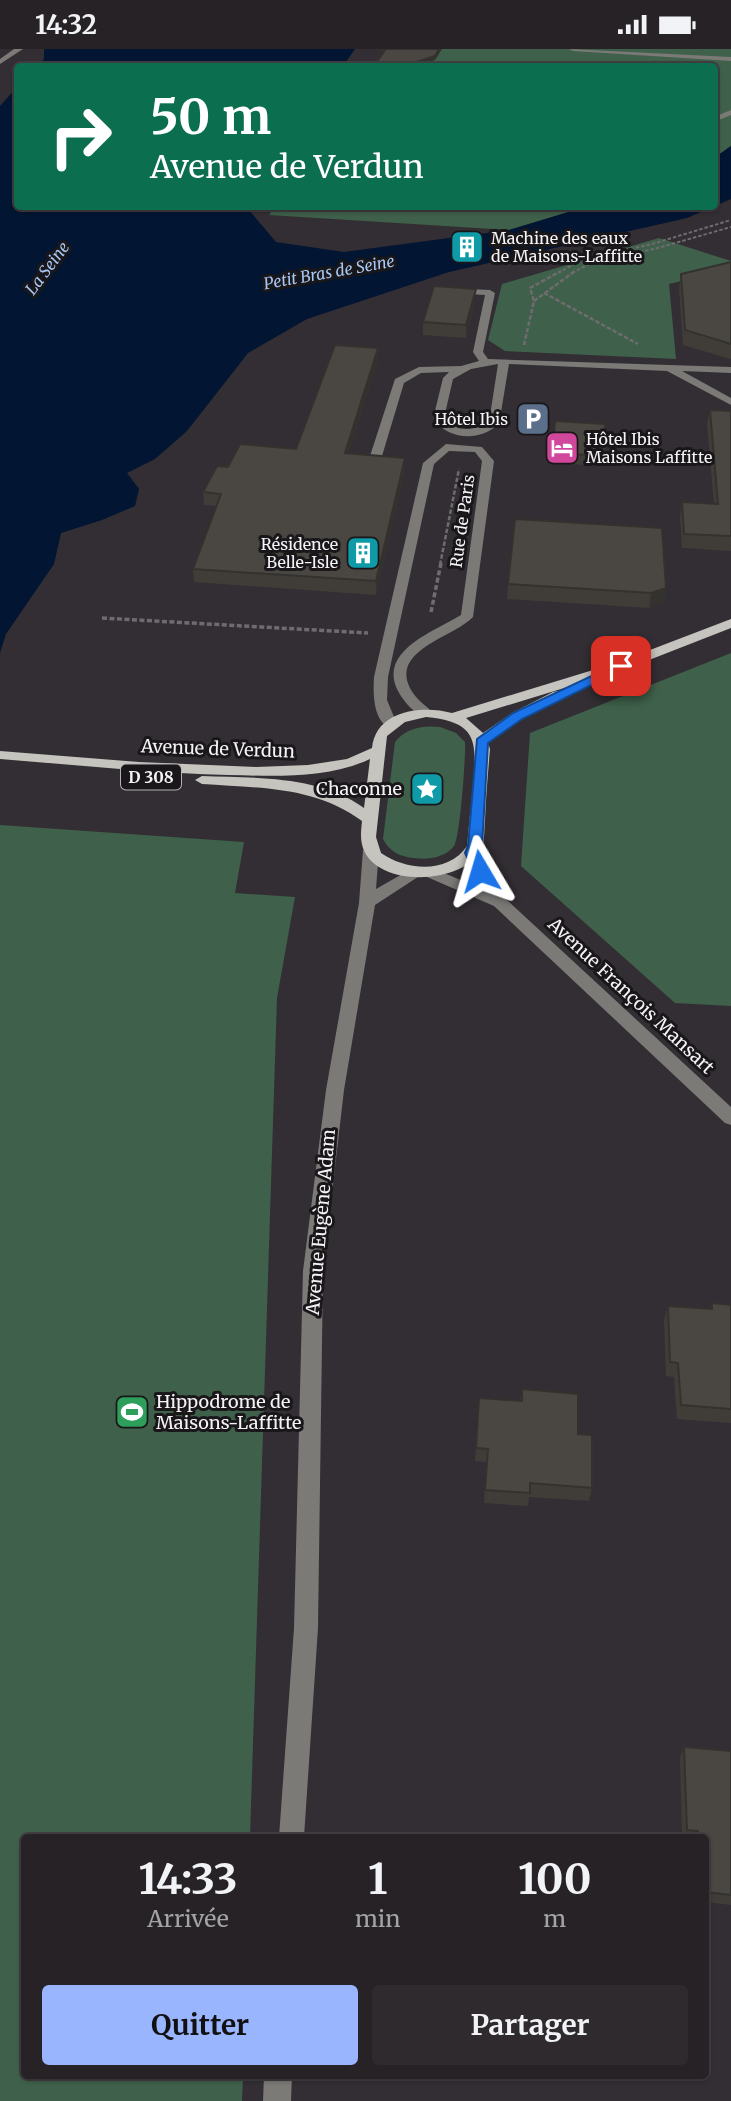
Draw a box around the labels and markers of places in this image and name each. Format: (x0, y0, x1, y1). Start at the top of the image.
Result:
building icon: Machine des eaux de Maisons-Laffitte (448, 228, 486, 266)
place label: Machine des eaux de Maisons-Laffitte (491, 228, 642, 266)
parking icon: Hôtel Ibis (514, 400, 552, 438)
place label: Hôtel Ibis (434, 409, 508, 429)
hotel icon: Hôtel Ibis Maisons Laffitte (543, 429, 581, 467)
place label: Hôtel Ibis Maisons Laffitte (586, 429, 712, 467)
place label: Résidence Belle-Isle (261, 534, 338, 572)
building icon: Résidence Belle-Isle (344, 534, 382, 572)
pin (591, 636, 651, 696)
place icon: Chaconne (408, 770, 446, 808)
place label: Chaconne (316, 777, 402, 800)
place label: Hippodrome de Maisons-Laffitte (156, 1390, 301, 1434)
sports icon: Hippodrome de Maisons-Laffitte (113, 1393, 151, 1431)

